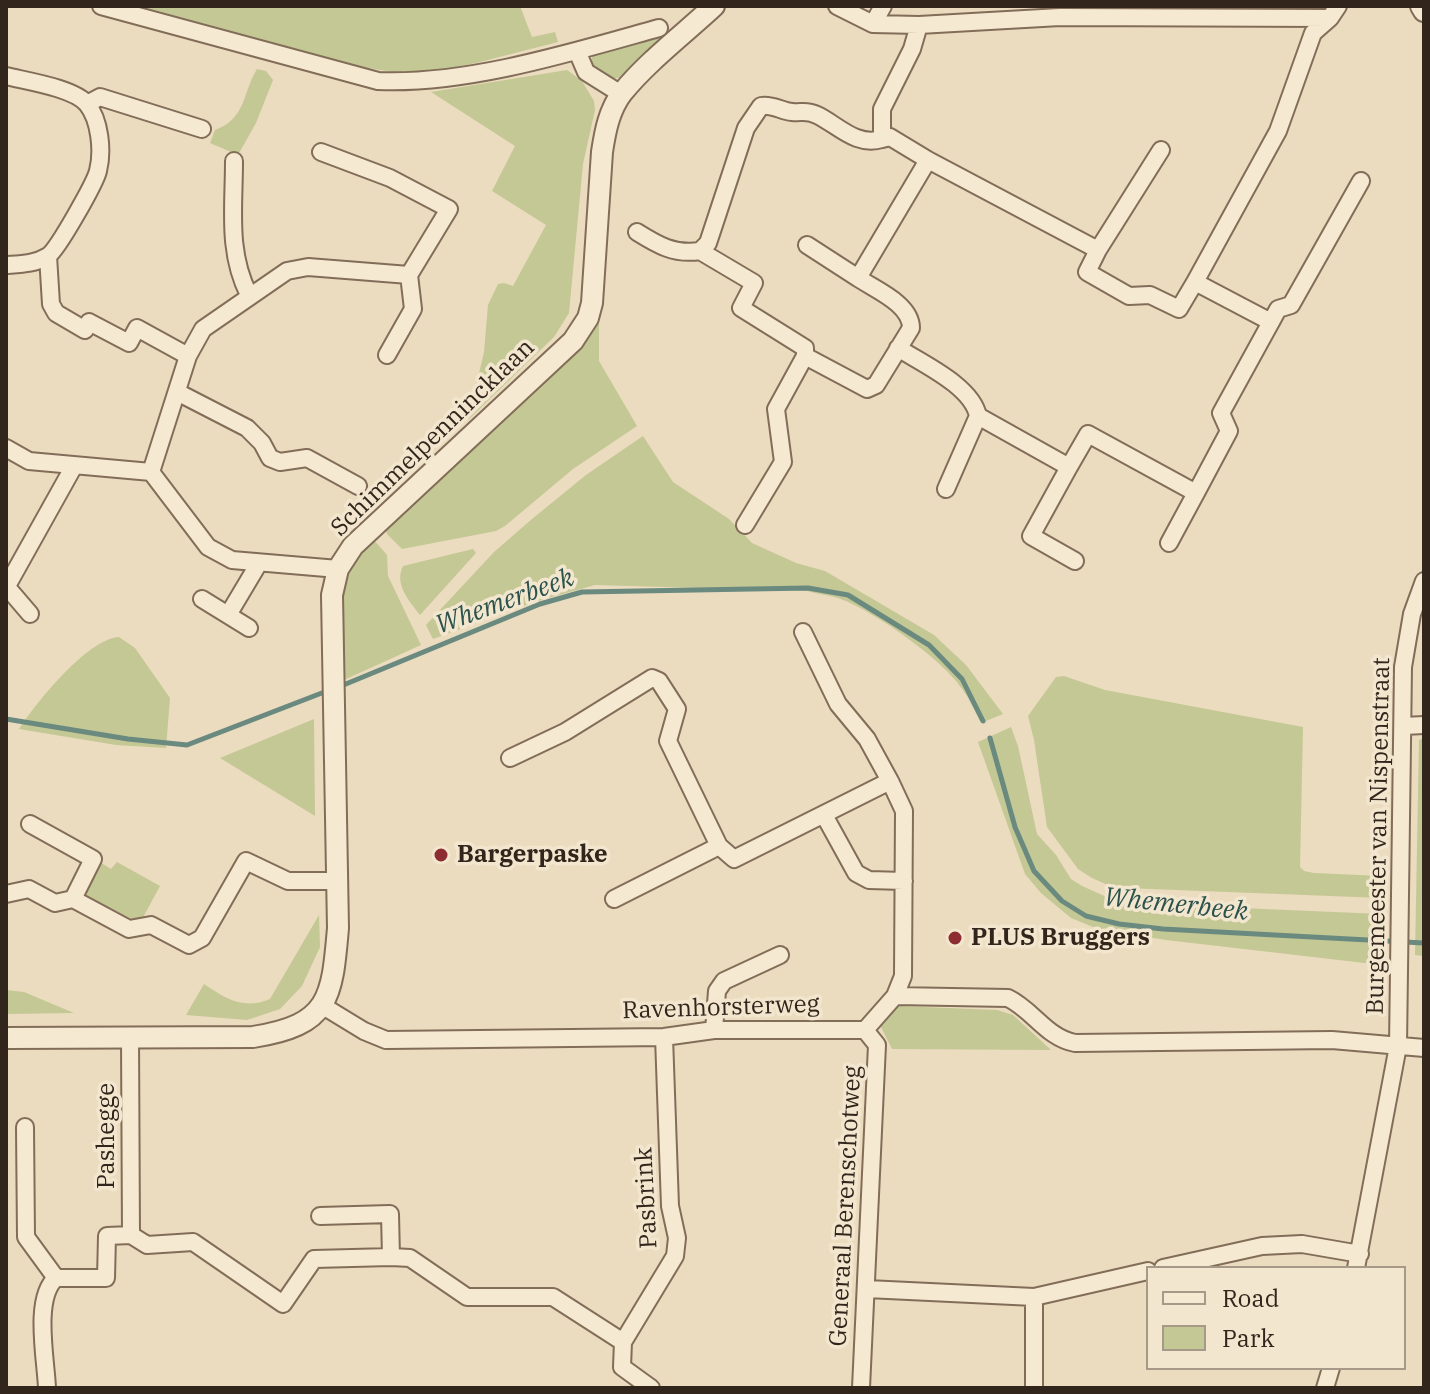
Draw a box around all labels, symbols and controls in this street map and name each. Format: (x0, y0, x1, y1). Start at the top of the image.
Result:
street label: Schimmelpennincklaan (325, 333, 541, 543)
water label: Whemerbeek (432, 563, 578, 641)
street label: Burgemeester van Nispenstraat (1361, 657, 1397, 1015)
place label: Bargerpaske (457, 841, 608, 869)
marker: Bargerpaske (432, 846, 450, 864)
water label: Whemerbeek (1102, 882, 1250, 928)
place label: PLUS Bruggers (971, 924, 1150, 952)
marker: PLUS Bruggers (946, 929, 964, 947)
street label: Ravenhorsterweg (622, 990, 820, 1026)
street label: Generaal Berenschotweg (824, 1065, 868, 1347)
street label: Pashegge (93, 1083, 121, 1189)
street label: Pasbrink (630, 1147, 664, 1249)
legend (1146, 1266, 1406, 1370)
text: Road (1222, 1282, 1279, 1314)
text: Park (1222, 1322, 1274, 1354)

